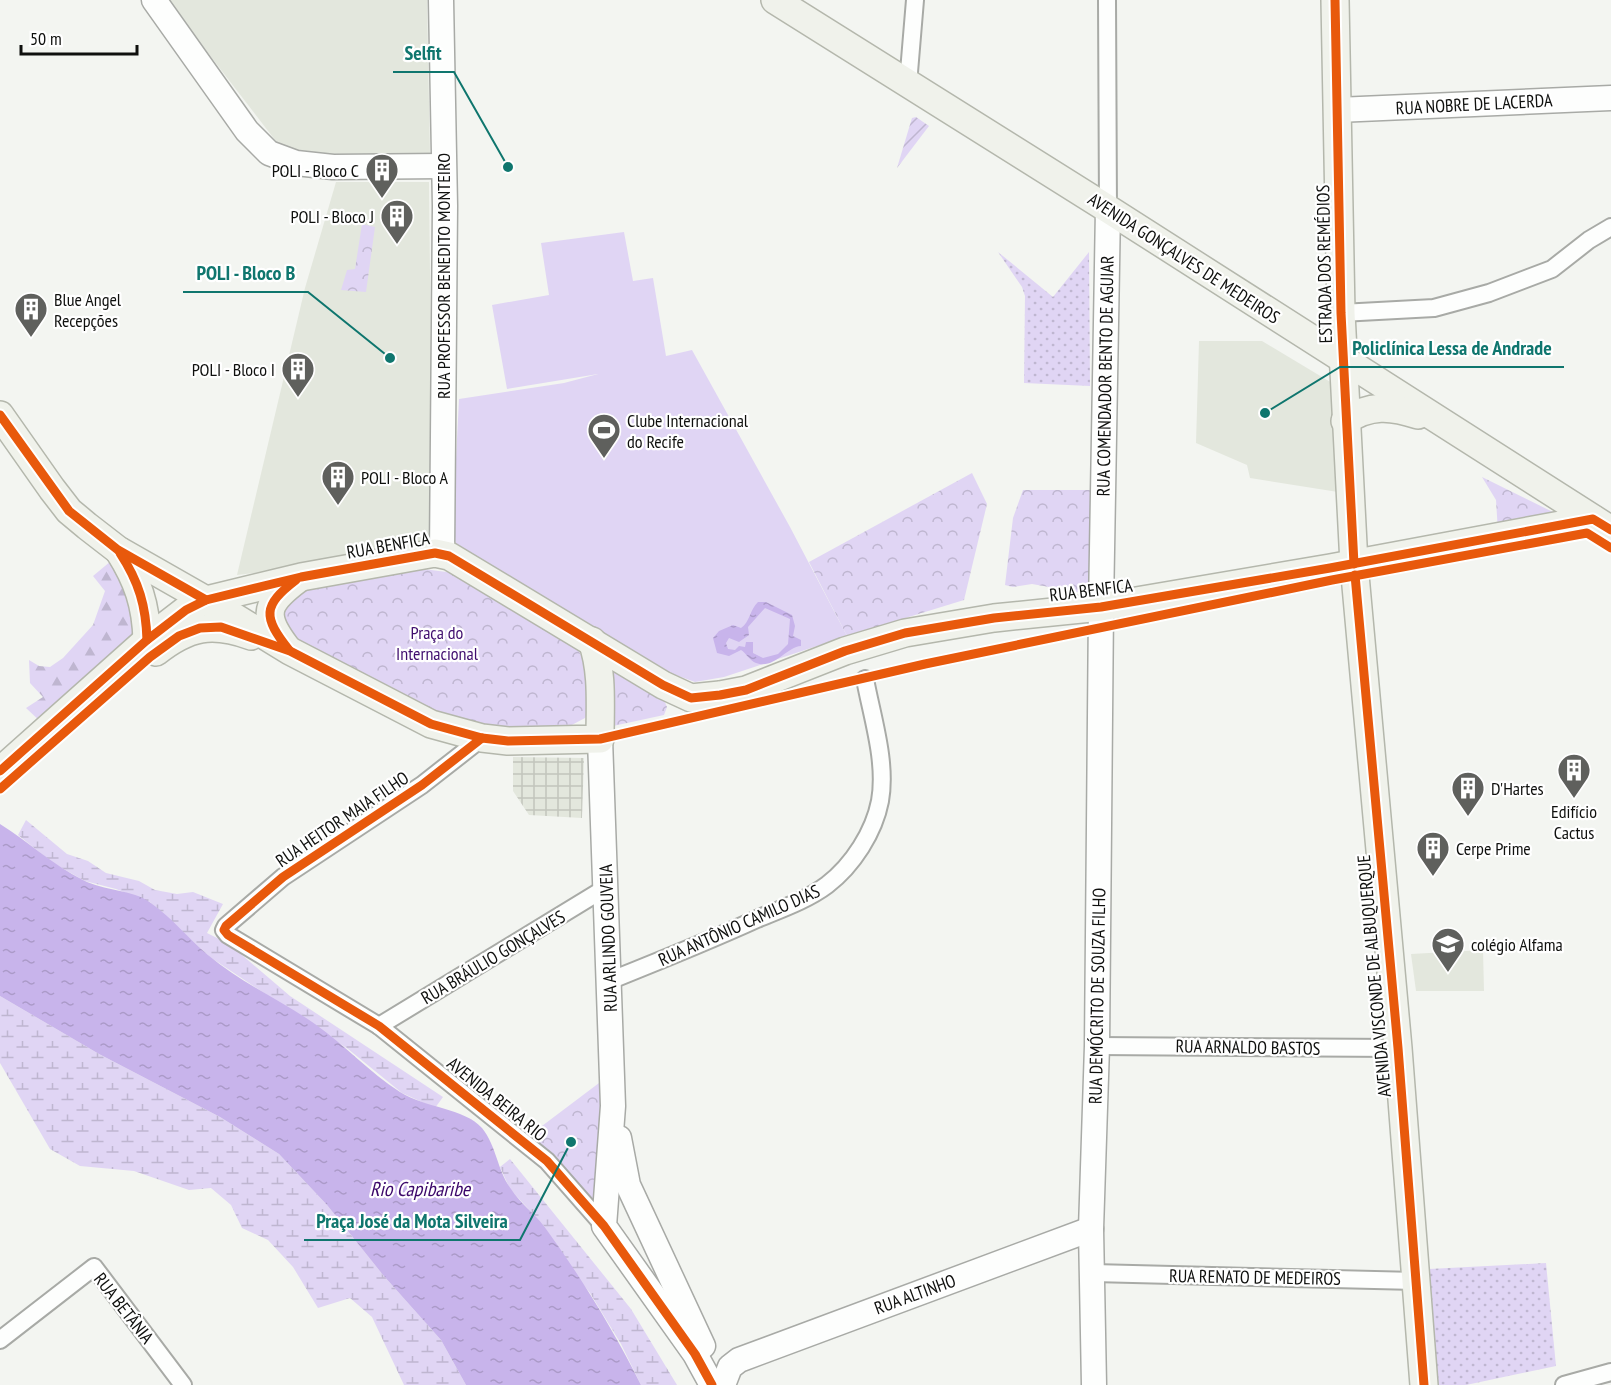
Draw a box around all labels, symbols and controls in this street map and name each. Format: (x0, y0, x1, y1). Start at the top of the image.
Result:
scale bar (21, 18, 136, 56)
text: 50 m (30, 27, 62, 50)
callout: Selfit (393, 34, 454, 72)
text: Selfit (404, 40, 442, 66)
street label: RUA NOBRE DE LACERDA (1395, 88, 1553, 120)
building icon: POLI - Bloco C (364, 152, 400, 199)
street label: RUA PROFESSOR BENEDITO MONTEIRO (432, 153, 455, 399)
place label: POLI - Bloco C (272, 159, 359, 182)
street label: ESTRADA DOS REMÉDIOS (1311, 184, 1337, 344)
street label: AVENIDA GONÇALVES DE MEDEIROS (1084, 187, 1284, 329)
building icon: POLI - Bloco J (379, 198, 415, 245)
place label: POLI - Bloco J (291, 205, 374, 228)
callout: POLI - Bloco B (183, 254, 308, 292)
street label: RUA COMENDADOR BENTO DE AGUIAR (1091, 255, 1119, 497)
text: POLI - Bloco B (197, 260, 296, 286)
place label: Blue Angel Recepções (54, 288, 122, 332)
building icon: Blue Angel Recepções (13, 291, 49, 338)
callout: Policlínica Lessa de Andrade (1340, 329, 1564, 367)
text: Policlínica Lessa de Andrade (1352, 335, 1552, 361)
building icon: POLI - Bloco I (280, 351, 316, 398)
place label: POLI - Bloco I (192, 358, 275, 381)
place label: Clube Internacional do Recife (627, 409, 749, 453)
sports icon: Clube Internacional do Recife (586, 412, 622, 459)
building icon: POLI - Bloco A (320, 459, 356, 506)
place label: POLI - Bloco A (361, 466, 449, 489)
street label: RUA BENFICA (345, 526, 432, 564)
street label: RUA BENFICA (1048, 573, 1134, 607)
park label: Praça do Internacional (396, 621, 479, 665)
building icon: Edifício Cactus (1556, 752, 1592, 799)
street label: RUA HEITOR MAIA FILHO (271, 766, 413, 872)
building icon: D'Hartes (1450, 770, 1486, 817)
place label: D'Hartes (1491, 777, 1544, 800)
place label: Edifício Cactus (1551, 800, 1597, 844)
building icon: Cerpe Prime (1415, 830, 1451, 877)
place label: Cerpe Prime (1456, 837, 1531, 860)
street label: AVENIDA VISCONDE DE ALBUQUERQUE (1352, 854, 1396, 1098)
street label: RUA ARLINDO GOUVEIA (594, 863, 622, 1012)
street label: RUA ANTÔNIO CAMILO DIAS (655, 879, 824, 971)
street label: RUA DEMÓCRITO DE SOUZA FILHO (1084, 888, 1110, 1104)
street label: RUA BRÁULIO GONÇALVES (417, 905, 570, 1009)
school or university icon: colégio Alfama (1430, 926, 1466, 973)
place label: colégio Alfama (1471, 933, 1563, 956)
street label: RUA ARNALDO BASTOS (1175, 1034, 1321, 1060)
street label: AVENIDA BEIRA RIO (442, 1052, 552, 1146)
water label: Rio Capibaribe (370, 1176, 472, 1202)
callout: Praça José da Mota Silveira (304, 1202, 520, 1240)
text: Praça José da Mota Silveira (316, 1208, 508, 1234)
street label: RUA RENATO DE MEDEIROS (1169, 1264, 1341, 1290)
street label: RUA BETÂNIA (89, 1268, 159, 1349)
street label: RUA ALTINHO (871, 1269, 959, 1319)

